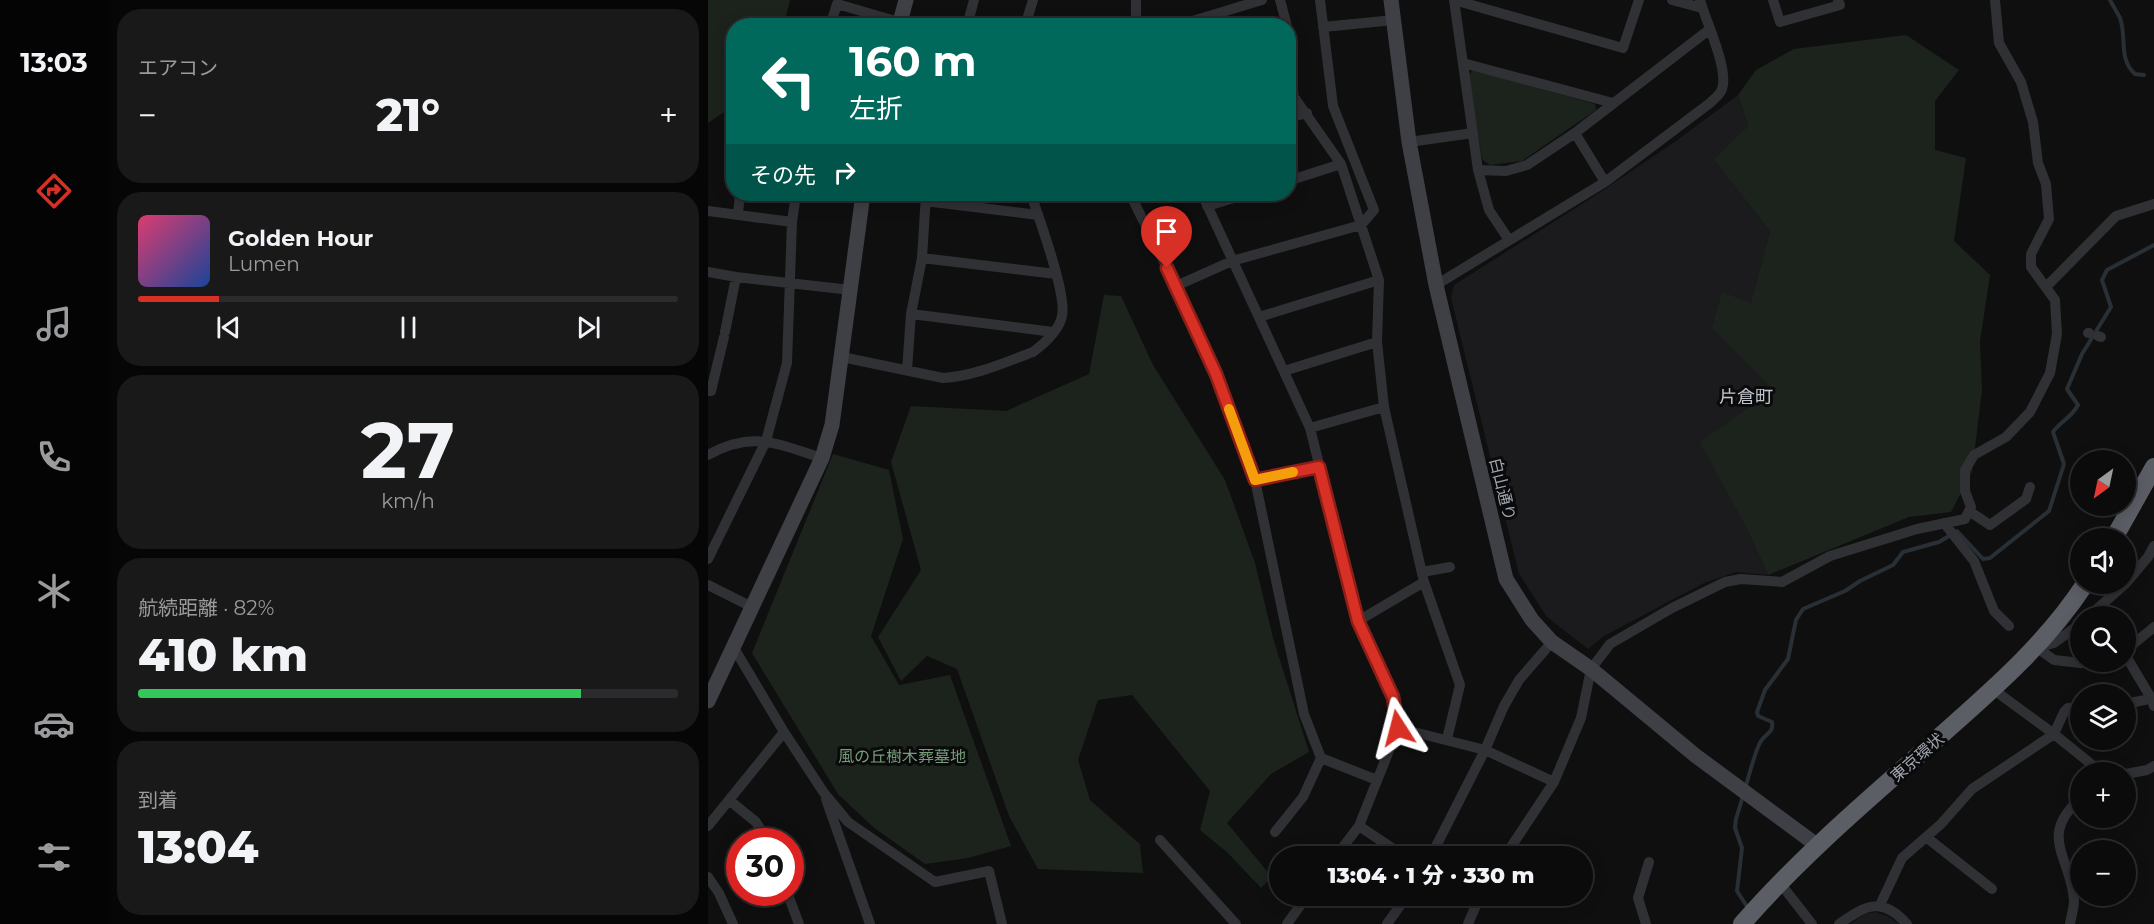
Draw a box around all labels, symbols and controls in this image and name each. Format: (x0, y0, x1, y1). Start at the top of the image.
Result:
text: 160 m (849, 35, 977, 87)
icon: left (750, 42, 828, 120)
text: 13:03 (20, 46, 88, 79)
text: エアコン (138, 56, 218, 80)
text: 21° (376, 87, 440, 142)
text: 左折 (849, 92, 903, 125)
text: − (138, 95, 157, 135)
text: + (659, 95, 678, 135)
icon: right (828, 156, 861, 189)
text: その先 (750, 162, 816, 189)
icon: directions (33, 170, 75, 212)
pin (1141, 206, 1192, 268)
icon: arrive (1150, 215, 1183, 248)
text: Golden Hour (228, 225, 373, 252)
text: Lumen (228, 252, 300, 276)
icon: music (33, 303, 75, 345)
icon: previous (212, 311, 245, 344)
icon: pause (392, 311, 425, 344)
icon: next (572, 311, 605, 344)
district label: 片倉町 (1719, 386, 1773, 408)
text: 27 (361, 402, 455, 498)
icon: phone (33, 436, 75, 478)
north arrow (2070, 450, 2136, 516)
map controls (2070, 450, 2136, 906)
street label: 白山通り (1486, 456, 1519, 522)
text: km/h (381, 489, 435, 513)
button: sound (2070, 528, 2136, 594)
icon: climate (33, 570, 75, 612)
text: 航続距離 · 82% (138, 596, 274, 620)
button: search (2070, 606, 2136, 672)
text: 410 km (138, 627, 308, 682)
button: layers (2070, 684, 2136, 750)
position arrow (1366, 696, 1430, 760)
icon: car (33, 703, 75, 745)
street label: 東京環状 (1887, 729, 1948, 786)
park label: 風の丘樹木葬墓地 (838, 747, 966, 766)
button: + (2070, 762, 2136, 828)
text: 到着 (138, 788, 178, 812)
text: 13:04 (138, 819, 258, 874)
speed limit sign: 30 (726, 828, 804, 906)
icon: filters (33, 836, 75, 878)
button: − (2070, 840, 2136, 906)
text: 13:04 · 1 分 · 330 m (1328, 862, 1534, 889)

